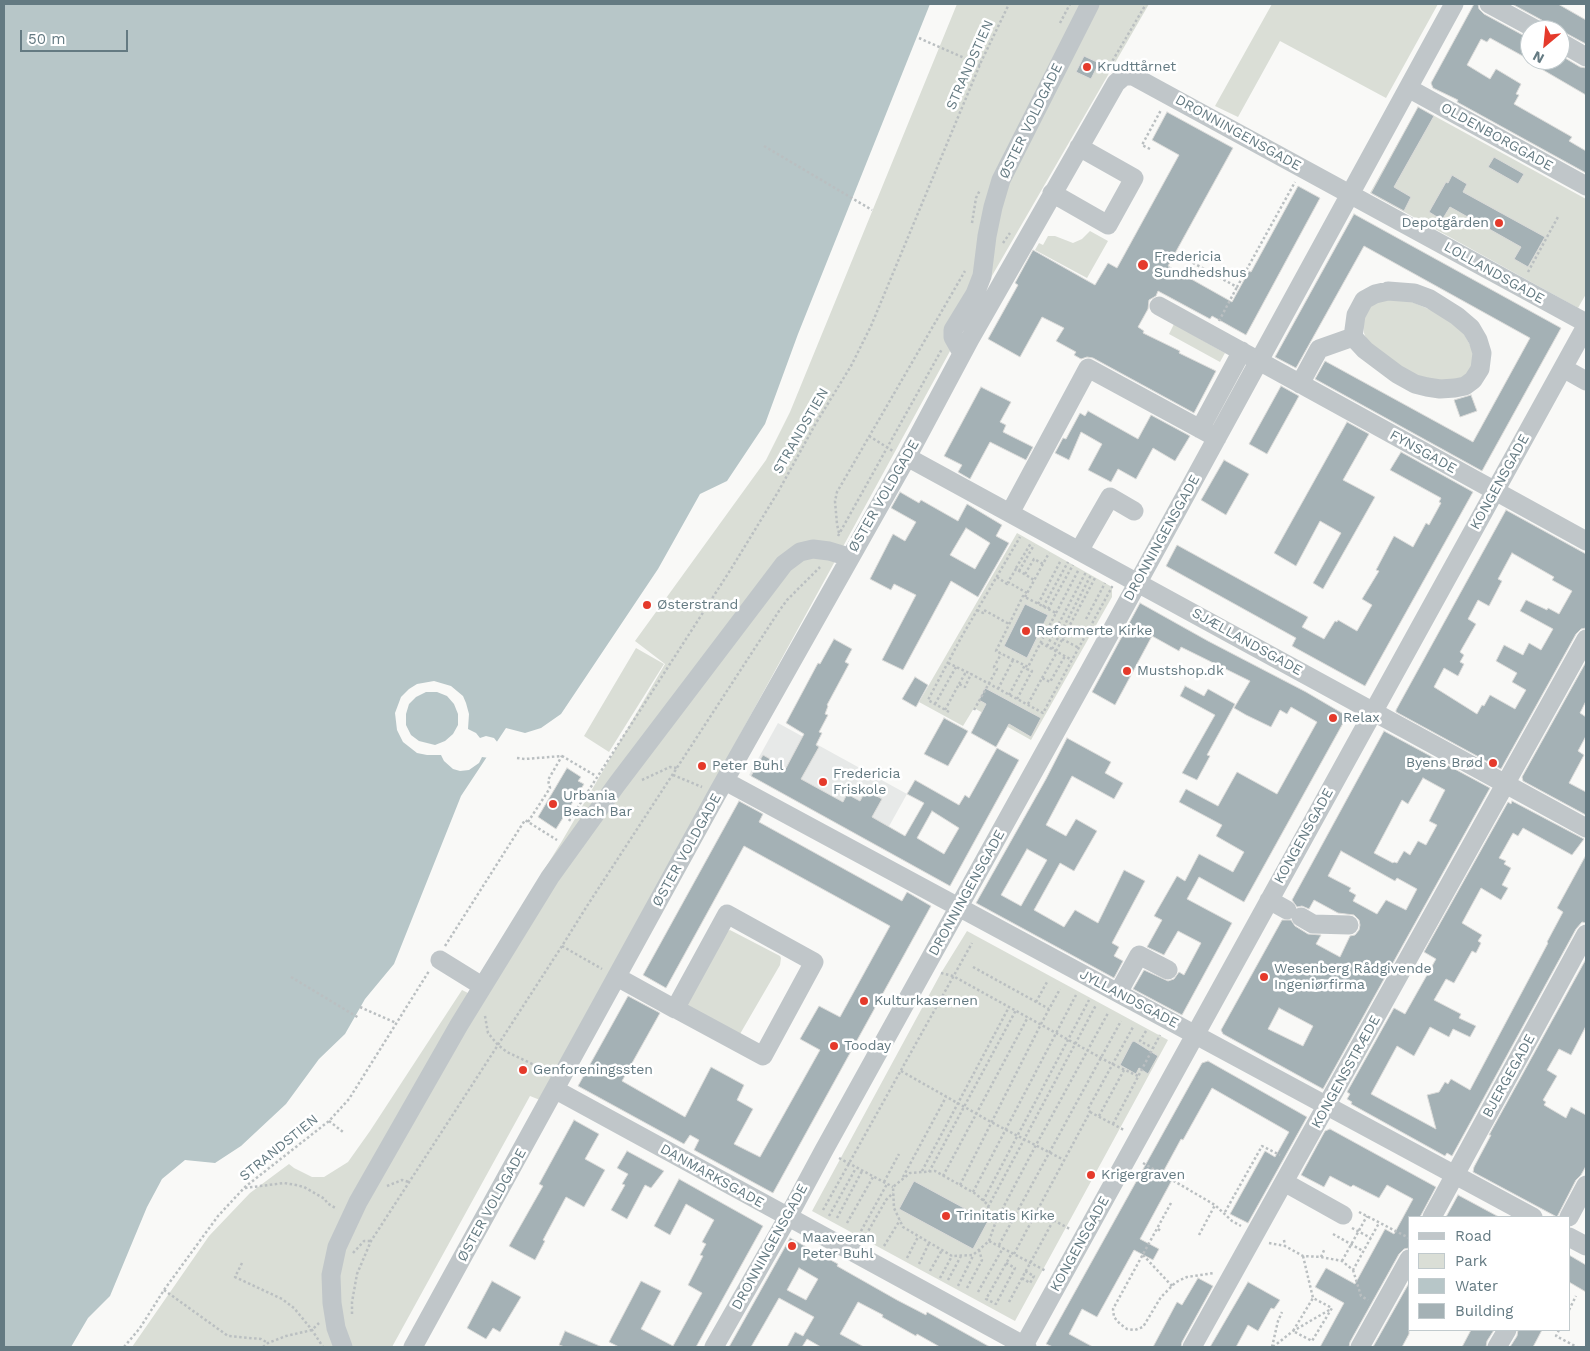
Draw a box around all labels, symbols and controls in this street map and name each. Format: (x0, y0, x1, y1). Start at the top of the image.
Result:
street label: STRANDSTIEN (943, 18, 997, 112)
scale bar (22, 20, 130, 52)
north arrow (1520, 20, 1570, 70)
text: 50 m (28, 30, 65, 48)
text: N (1530, 48, 1547, 67)
place label: Krudttårnet (1097, 59, 1176, 75)
street label: ØSTER VOLDGADE (996, 60, 1066, 182)
marker: Krudttårnet (1081, 61, 1093, 73)
street label: DRONNINGENSGADE (1172, 91, 1304, 175)
street label: OLDENBORGGADE (1438, 99, 1556, 175)
place label: Depotgården (1402, 215, 1489, 231)
marker: Depotgården (1493, 217, 1505, 229)
street label: LOLLANDSGADE (1441, 238, 1547, 308)
place label: Fredericia Sundhedshus (1154, 249, 1247, 282)
marker: Fredericia Sundhedshus (1136, 258, 1150, 272)
street label: STRANDSTIEN (770, 385, 832, 477)
street label: FYNSGADE (1387, 427, 1459, 477)
street label: KONGENSGADE (1467, 431, 1533, 533)
street label: ØSTER VOLDGADE (845, 437, 923, 555)
street label: DRONNINGENSGADE (1120, 472, 1204, 604)
place label: Østerstrand (657, 597, 738, 613)
marker: Østerstrand (641, 599, 653, 611)
street label: SJÆLLANDSGADE (1189, 605, 1305, 679)
place label: Reformerte Kirke (1036, 623, 1152, 639)
marker: Reformerte Kirke (1020, 625, 1032, 637)
place label: Mustshop.dk (1137, 663, 1224, 679)
marker: Mustshop.dk (1121, 665, 1133, 677)
place label: Relax (1343, 710, 1380, 726)
marker: Relax (1327, 712, 1339, 724)
place label: Byens Brød (1406, 755, 1483, 771)
marker: Byens Brød (1487, 757, 1499, 769)
place label: Peter Buhl (712, 758, 783, 774)
marker: Peter Buhl (696, 760, 708, 772)
place label: Fredericia Friskole (833, 766, 900, 799)
marker: Fredericia Friskole (817, 776, 829, 788)
street label: KONGENSGADE (1271, 785, 1337, 887)
place label: Urbania Beach Bar (563, 788, 632, 820)
street label: ØSTER VOLDGADE (649, 791, 725, 909)
marker: Urbania Beach Bar (547, 798, 559, 810)
street label: DRONNINGENSGADE (925, 827, 1009, 959)
place label: Wesenberg Rådgivende Ingeniørfirma (1274, 961, 1432, 994)
street label: JYLLANDSGADE (1077, 966, 1181, 1032)
marker: Wesenberg Rådgivende Ingeniørfirma (1258, 971, 1270, 983)
place label: Kulturkasernen (874, 993, 978, 1009)
marker: Kulturkasernen (858, 995, 870, 1007)
street label: KONGENSSTRÆDE (1308, 1013, 1384, 1131)
street label: BJERGEGADE (1479, 1031, 1539, 1121)
place label: Tooday (844, 1038, 891, 1054)
marker: Tooday (828, 1040, 840, 1052)
place label: Genforeningssten (533, 1062, 653, 1078)
marker: Genforeningssten (517, 1064, 529, 1076)
street label: STRANDSTIEN (236, 1111, 322, 1185)
street label: DANMARKSGADE (657, 1141, 767, 1211)
street label: ØSTER VOLDGADE (454, 1146, 530, 1264)
place label: Krigergraven (1101, 1167, 1185, 1183)
marker: Krigergraven (1085, 1169, 1097, 1181)
street label: DRONNINGENSGADE (728, 1181, 812, 1313)
street label: KONGENSGADE (1047, 1193, 1113, 1295)
place label: Trinitatis Kirke (956, 1208, 1055, 1224)
marker: Trinitatis Kirke (940, 1210, 952, 1222)
legend (1408, 1216, 1570, 1331)
text: Road (1455, 1227, 1492, 1245)
place label: Maaveeran Peter Buhl (802, 1230, 875, 1262)
marker: Maaveeran Peter Buhl (786, 1240, 798, 1252)
text: Park (1455, 1252, 1487, 1270)
text: Water (1455, 1277, 1498, 1295)
text: Building (1455, 1302, 1513, 1320)

